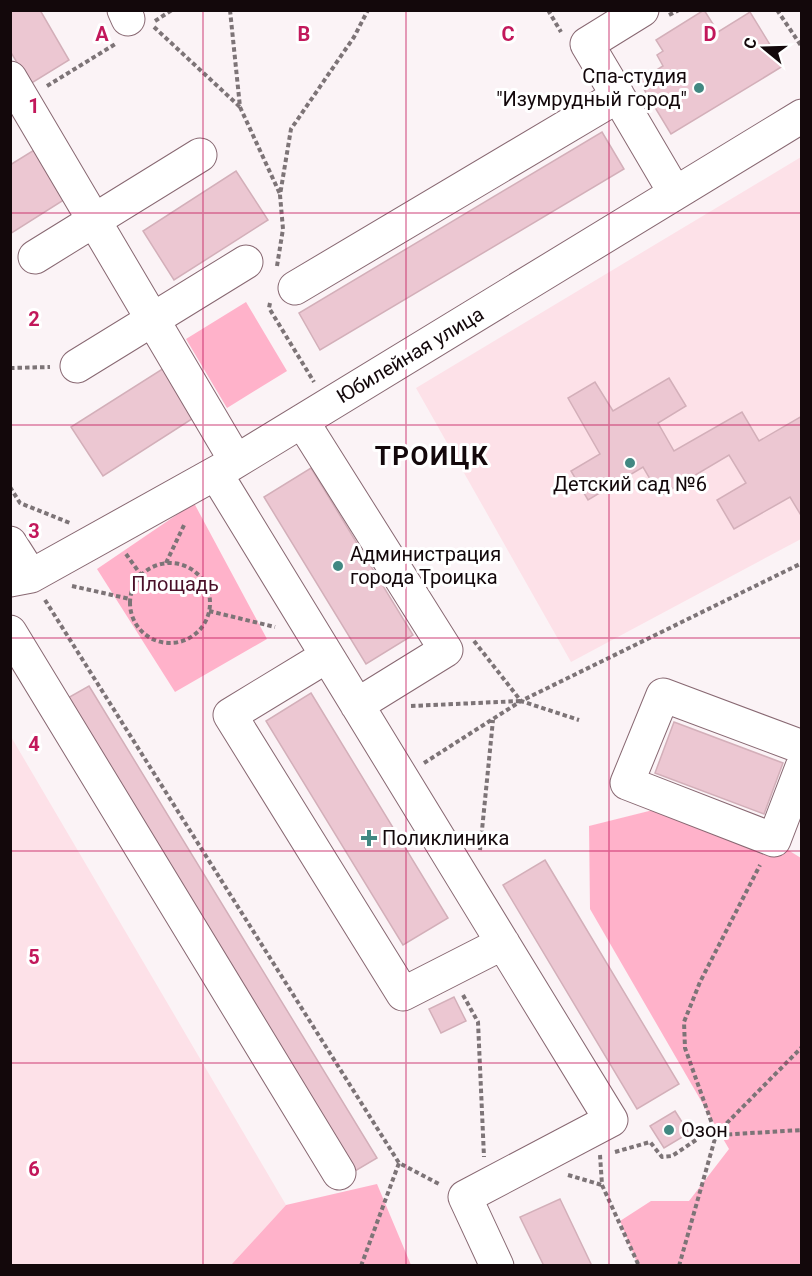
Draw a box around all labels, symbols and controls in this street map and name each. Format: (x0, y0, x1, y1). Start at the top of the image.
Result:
north arrow (734, 18, 794, 78)
text: A (95, 22, 109, 46)
text: B (298, 22, 310, 46)
text: C (501, 22, 515, 46)
text: D (704, 22, 717, 46)
text: С (740, 35, 761, 51)
place label: Спа-студия "Изумрудный город" (496, 64, 687, 111)
marker: Спа-студия "Изумрудный город" (692, 81, 706, 95)
text: 1 (28, 94, 40, 118)
street label: Юбилейная улица (332, 302, 488, 408)
text: 2 (28, 307, 40, 331)
district label: ТРОИЦК (375, 441, 489, 471)
marker: Детский сад №6 (623, 456, 637, 470)
place label: Детский сад №6 (553, 472, 707, 496)
text: 3 (28, 519, 40, 543)
place label: Администрация города Троицка (350, 542, 501, 589)
marker: Администрация города Троицка (331, 559, 345, 573)
park label: Площадь (131, 572, 219, 596)
text: 4 (28, 732, 40, 756)
place label: Поликлиника (382, 826, 509, 850)
marker: Поликлиника (360, 829, 378, 847)
text: 5 (28, 945, 40, 969)
place label: Озон (681, 1118, 728, 1142)
marker: Озон (662, 1123, 676, 1137)
text: 6 (28, 1157, 40, 1181)

